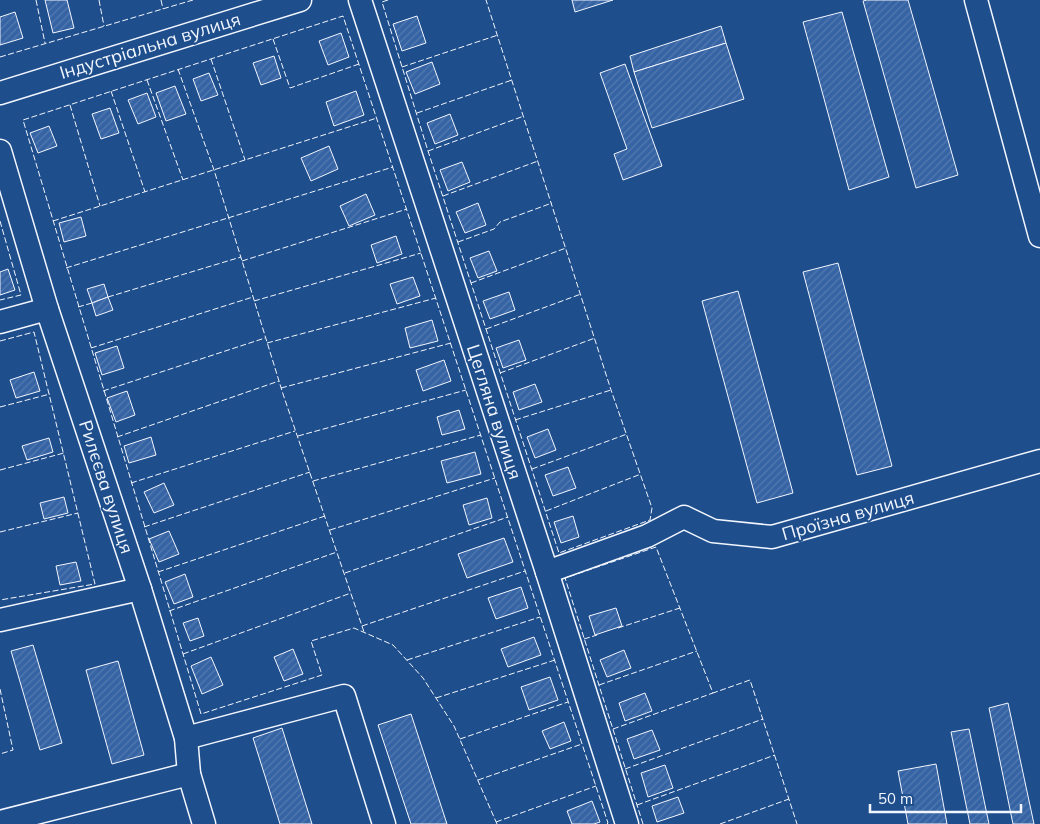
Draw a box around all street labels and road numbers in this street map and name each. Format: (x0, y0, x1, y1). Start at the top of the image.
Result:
street label: Індустріальна вулиця (57, 7, 243, 84)
street label: Цегляна вулиця (462, 342, 527, 482)
street label: Рилєєва вулиця (74, 417, 139, 556)
street label: Проїзна вулиця (779, 486, 917, 545)

